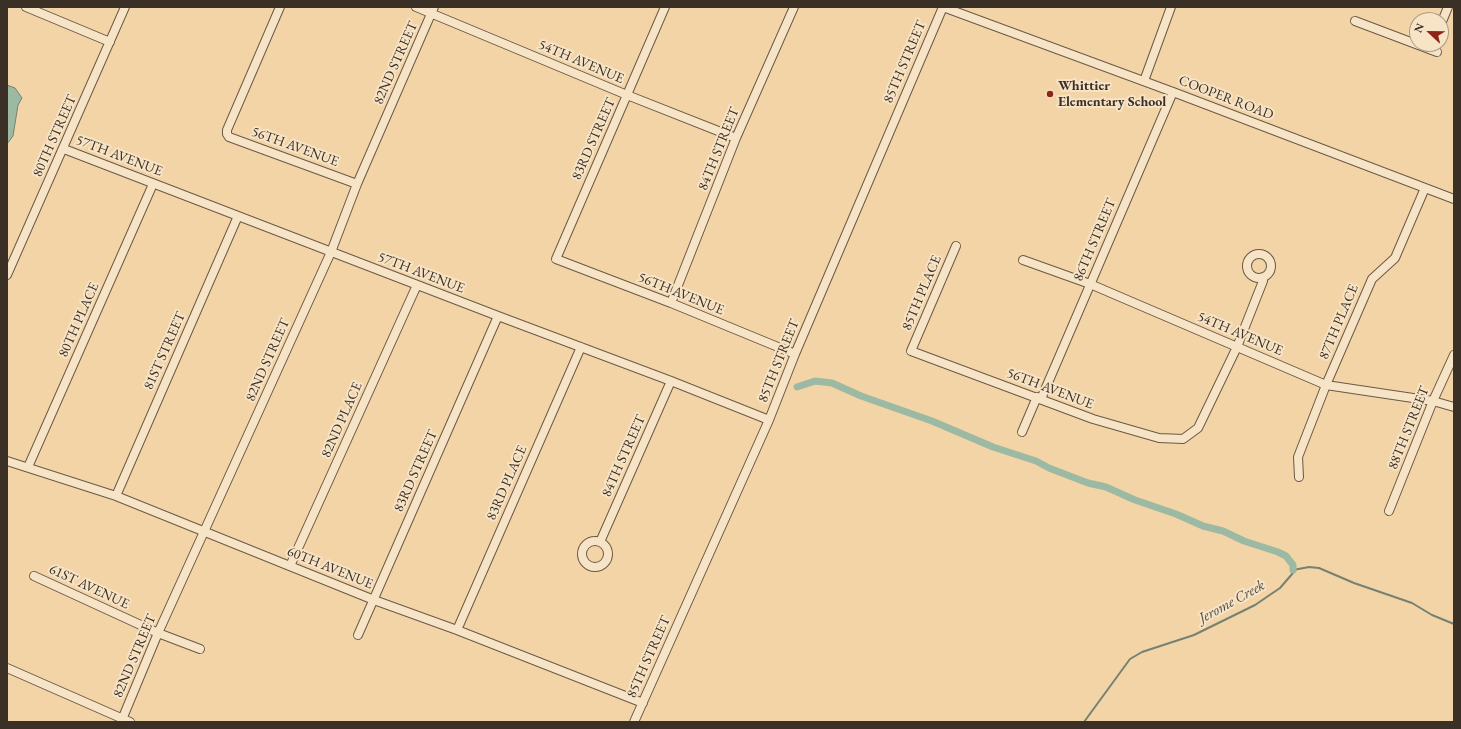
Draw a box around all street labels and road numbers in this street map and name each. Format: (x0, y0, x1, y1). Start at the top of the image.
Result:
street label: 85TH STREET (880, 18, 930, 106)
street label: 82ND STREET (370, 19, 422, 107)
street label: 54TH AVENUE (536, 36, 626, 88)
street label: COOPER ROAD (1176, 72, 1276, 124)
street label: 80TH STREET (29, 92, 81, 180)
street label: 83RD STREET (568, 95, 620, 183)
street label: 84TH STREET (695, 105, 743, 193)
street label: 56TH AVENUE (249, 123, 341, 171)
street label: 57TH AVENUE (73, 132, 165, 180)
street label: 86TH STREET (1070, 196, 1120, 284)
street label: 57TH AVENUE (375, 249, 467, 297)
street label: 85TH PLACE (899, 253, 945, 333)
street label: 56TH AVENUE (636, 269, 726, 319)
street label: 80TH PLACE (55, 280, 103, 360)
street label: 87TH PLACE (1316, 282, 1362, 362)
street label: 54TH AVENUE (1195, 308, 1285, 360)
street label: 81ST STREET (140, 310, 190, 392)
street label: 82ND STREET (242, 316, 294, 404)
street label: 85TH STREET (755, 317, 803, 405)
street label: 56TH AVENUE (1004, 365, 1096, 413)
street label: 82ND PLACE (318, 380, 366, 460)
street label: 88TH STREET (1385, 384, 1433, 472)
street label: 84TH STREET (598, 412, 650, 500)
street label: 83RD STREET (390, 427, 442, 515)
street label: 83RD PLACE (483, 443, 531, 523)
street label: 60TH AVENUE (285, 543, 375, 593)
street label: 61ST AVENUE (46, 561, 132, 613)
street label: 82ND STREET (110, 612, 160, 700)
street label: 85TH STREET (623, 613, 675, 701)

